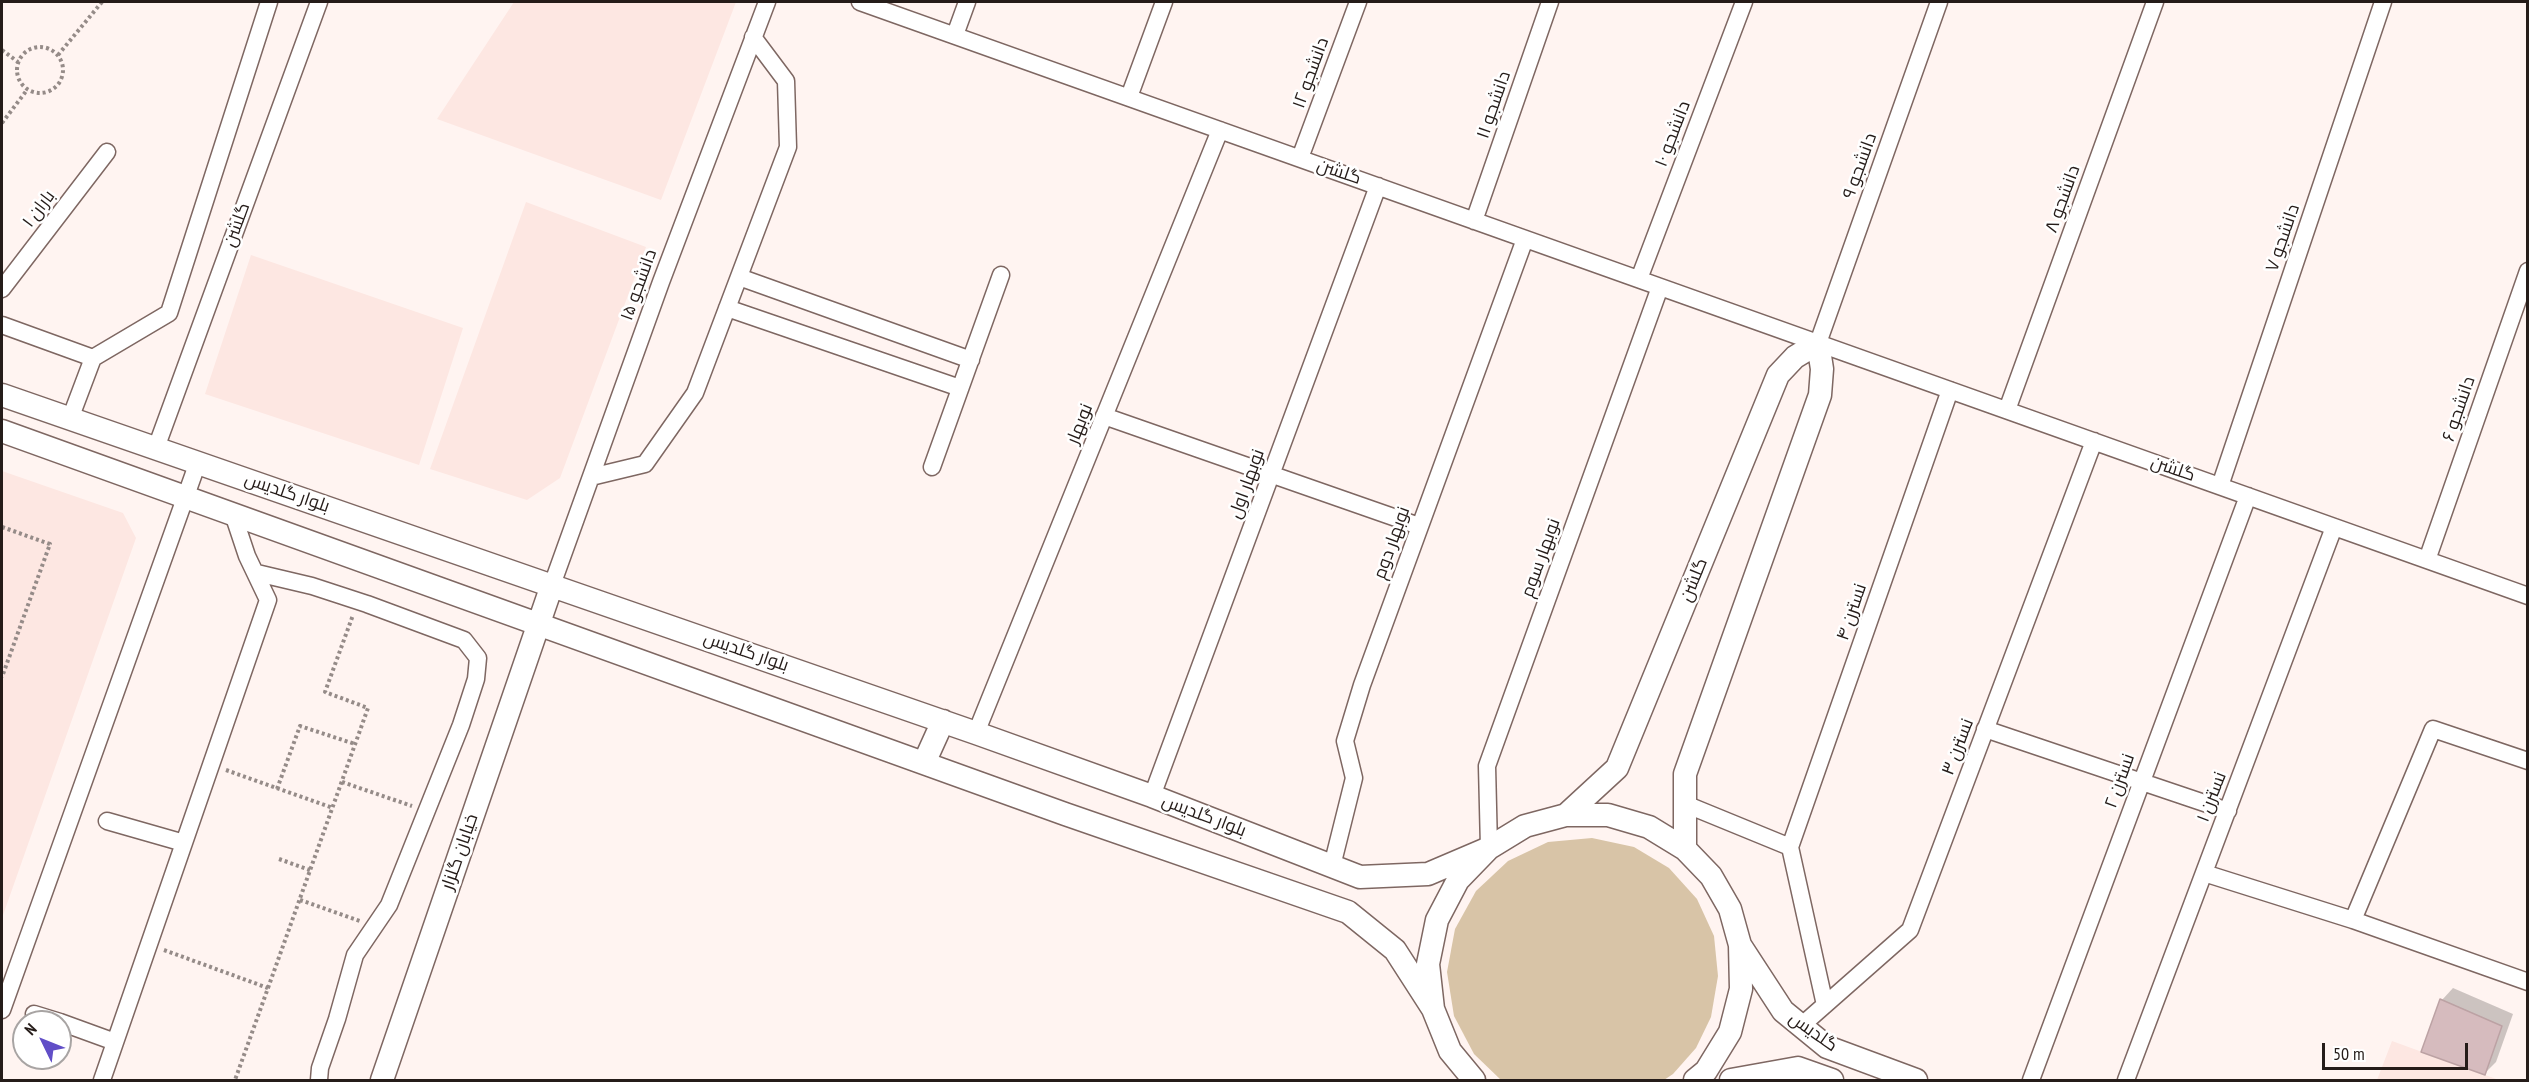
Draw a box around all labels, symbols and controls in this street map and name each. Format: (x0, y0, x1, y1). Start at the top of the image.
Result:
street label: دانشجو ۱۲ (1288, 35, 1334, 111)
street label: دانشجو ۱۱ (1472, 68, 1516, 142)
street label: دانشجو ۱۰ (1651, 98, 1695, 170)
street label: دانشجو ۹ (1838, 130, 1882, 202)
street label: گلشن (1314, 154, 1364, 190)
street label: دانشجو ۸ (2041, 162, 2085, 236)
street label: باران ۱ (18, 186, 60, 232)
street label: گلشن (219, 200, 255, 250)
street label: دانشجو ۷ (2261, 201, 2305, 275)
street label: دانشجو ۱۵ (616, 246, 662, 324)
street label: دانشجو ۶ (2438, 374, 2480, 444)
street label: نوبهار (1062, 401, 1098, 447)
street label: نوبهار اول (1224, 446, 1270, 522)
street label: گلشن (2148, 451, 2198, 487)
street label: بلوار گلدیس (242, 468, 332, 518)
street label: نوبهار دوم (1369, 504, 1415, 582)
street label: نوبهار سوم (1517, 516, 1565, 600)
street label: گلشن (1675, 555, 1713, 605)
street label: نسترن ۴ (1832, 581, 1872, 643)
street label: بلوار گلدیس (701, 627, 791, 677)
street label: نسترن ۳ (1937, 716, 1979, 778)
street label: نسترن ۲ (2100, 751, 2140, 811)
street label: نسترن ۱ (2193, 769, 2231, 825)
street label: بلوار گلدیس (1159, 790, 1249, 842)
street label: خیابان گلزار (437, 811, 483, 893)
street label: گلدیس (1784, 1008, 1842, 1056)
north arrow (12, 1010, 72, 1070)
text: N (20, 1019, 41, 1039)
scale bar (2325, 1031, 2470, 1069)
text: 50 m (2333, 1042, 2365, 1065)

